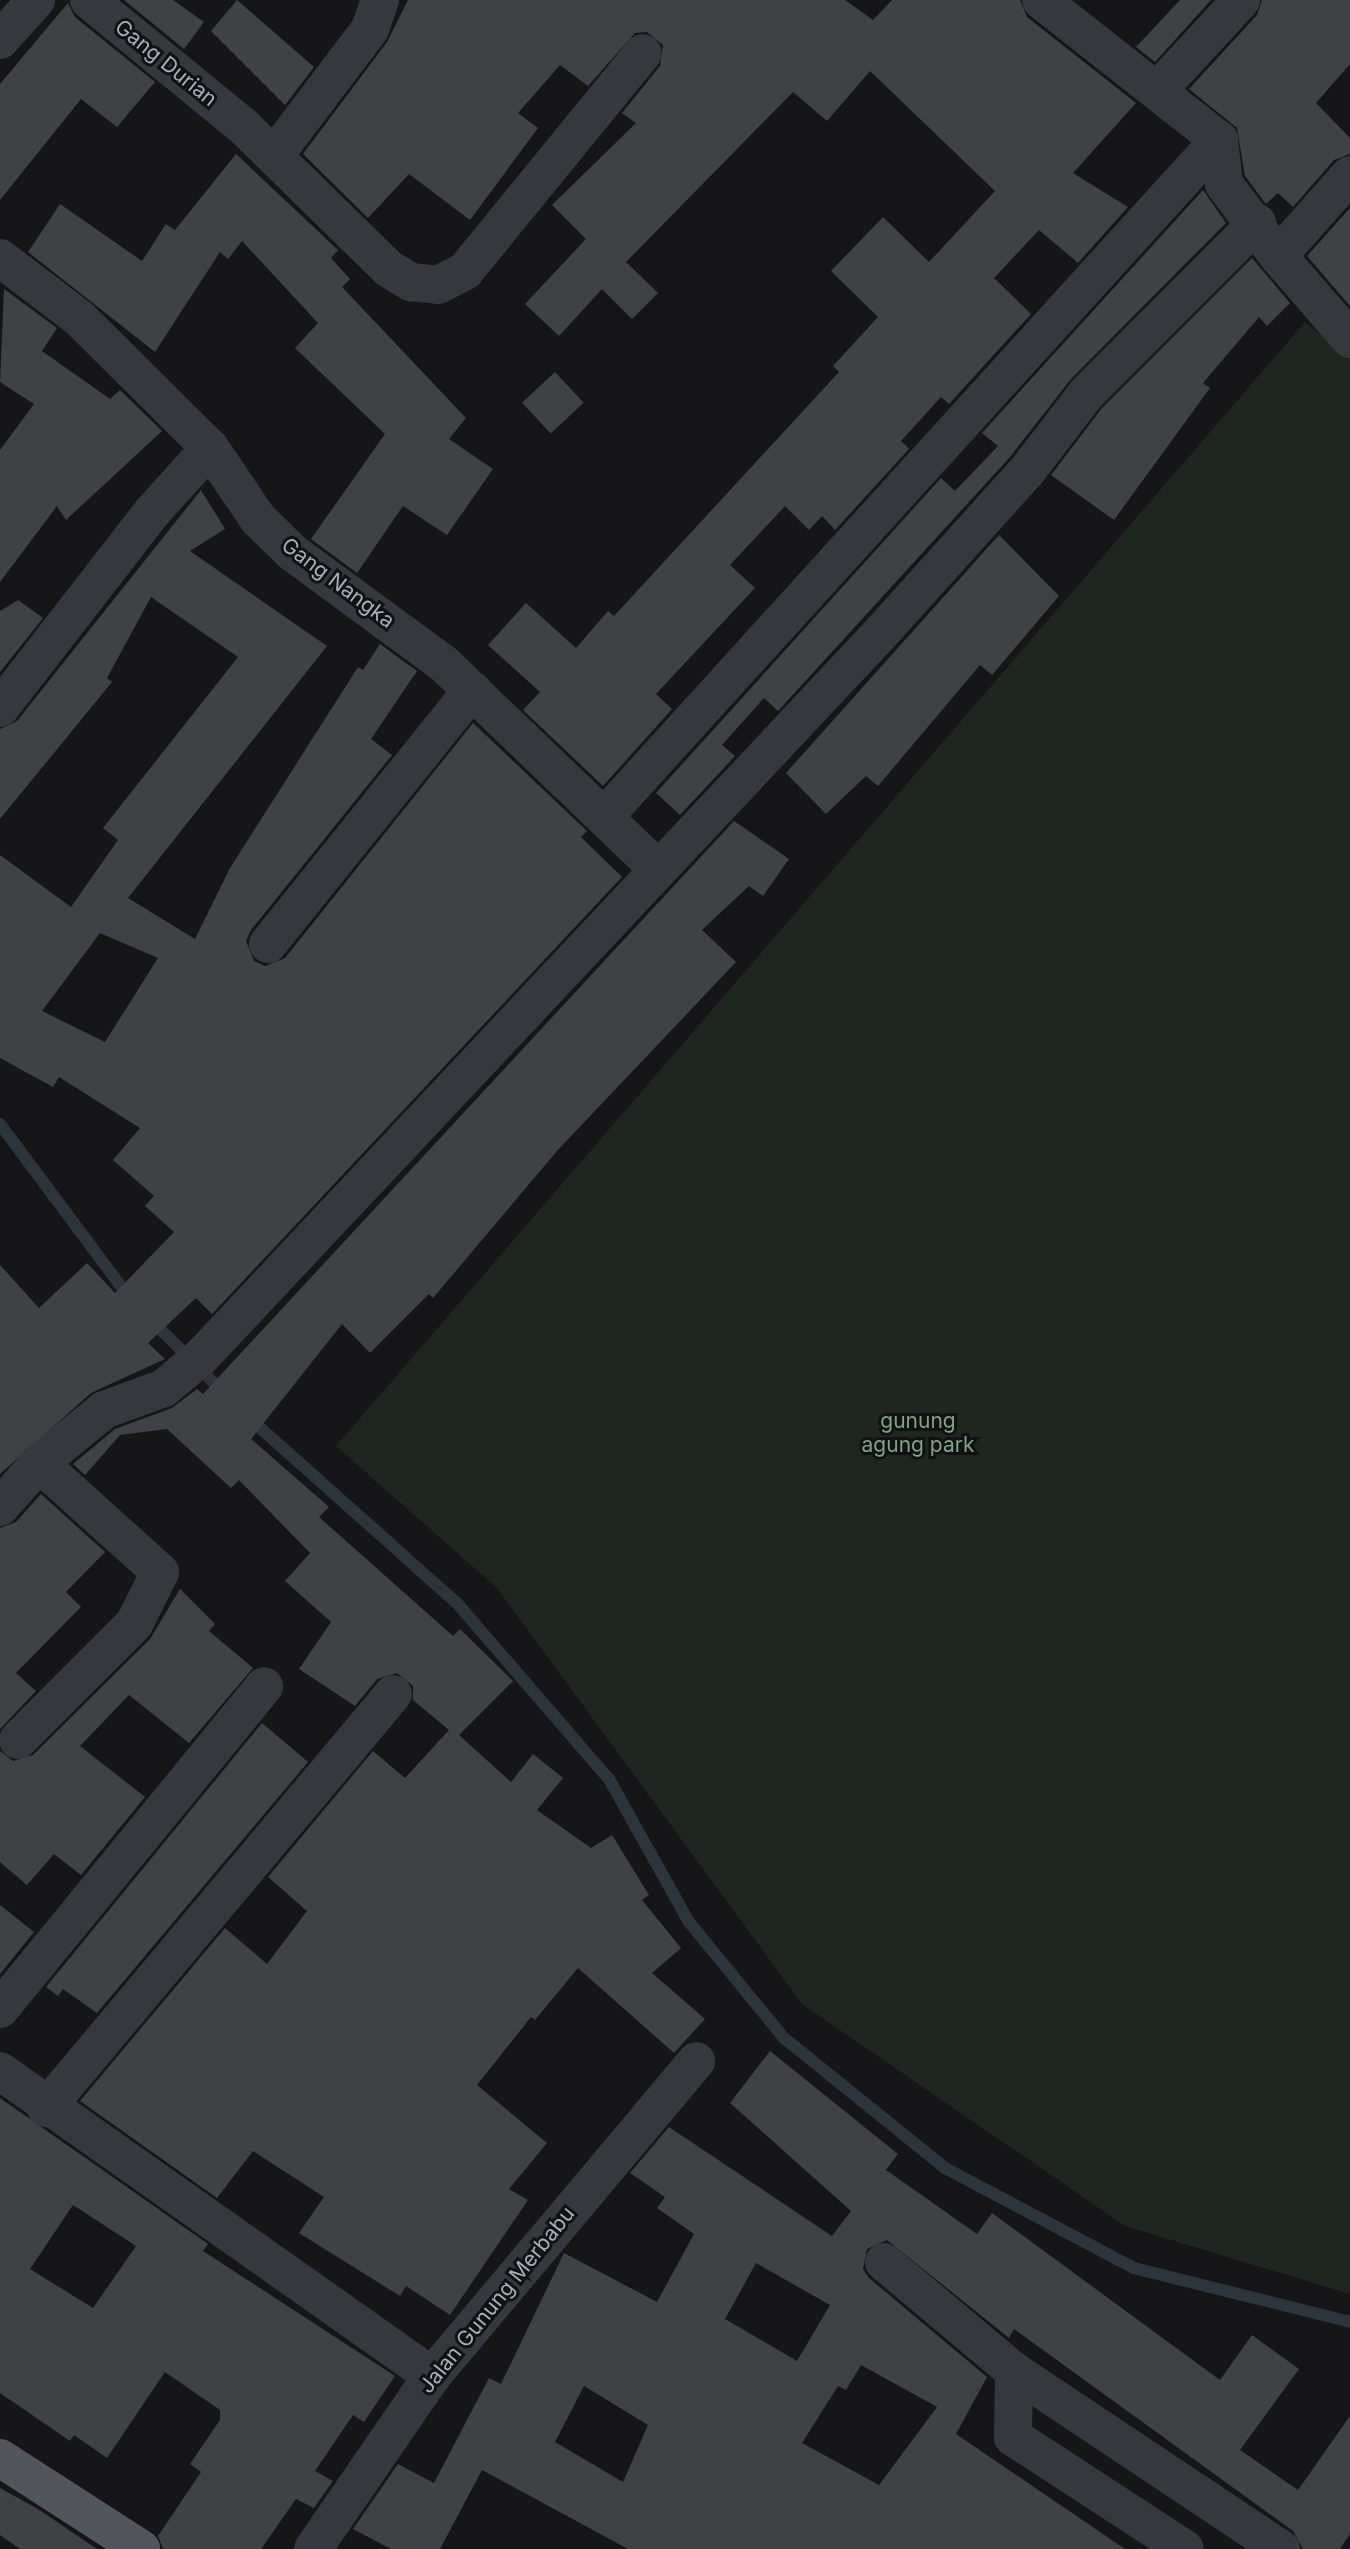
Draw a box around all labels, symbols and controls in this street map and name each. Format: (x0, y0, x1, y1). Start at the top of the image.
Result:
street label: Gang Durian (110, 14, 222, 112)
street label: Gang Nangka (277, 532, 399, 634)
park label: gunung agung park (862, 1408, 974, 1458)
street label: Jalan Gunung Merbabu (414, 2202, 580, 2398)

